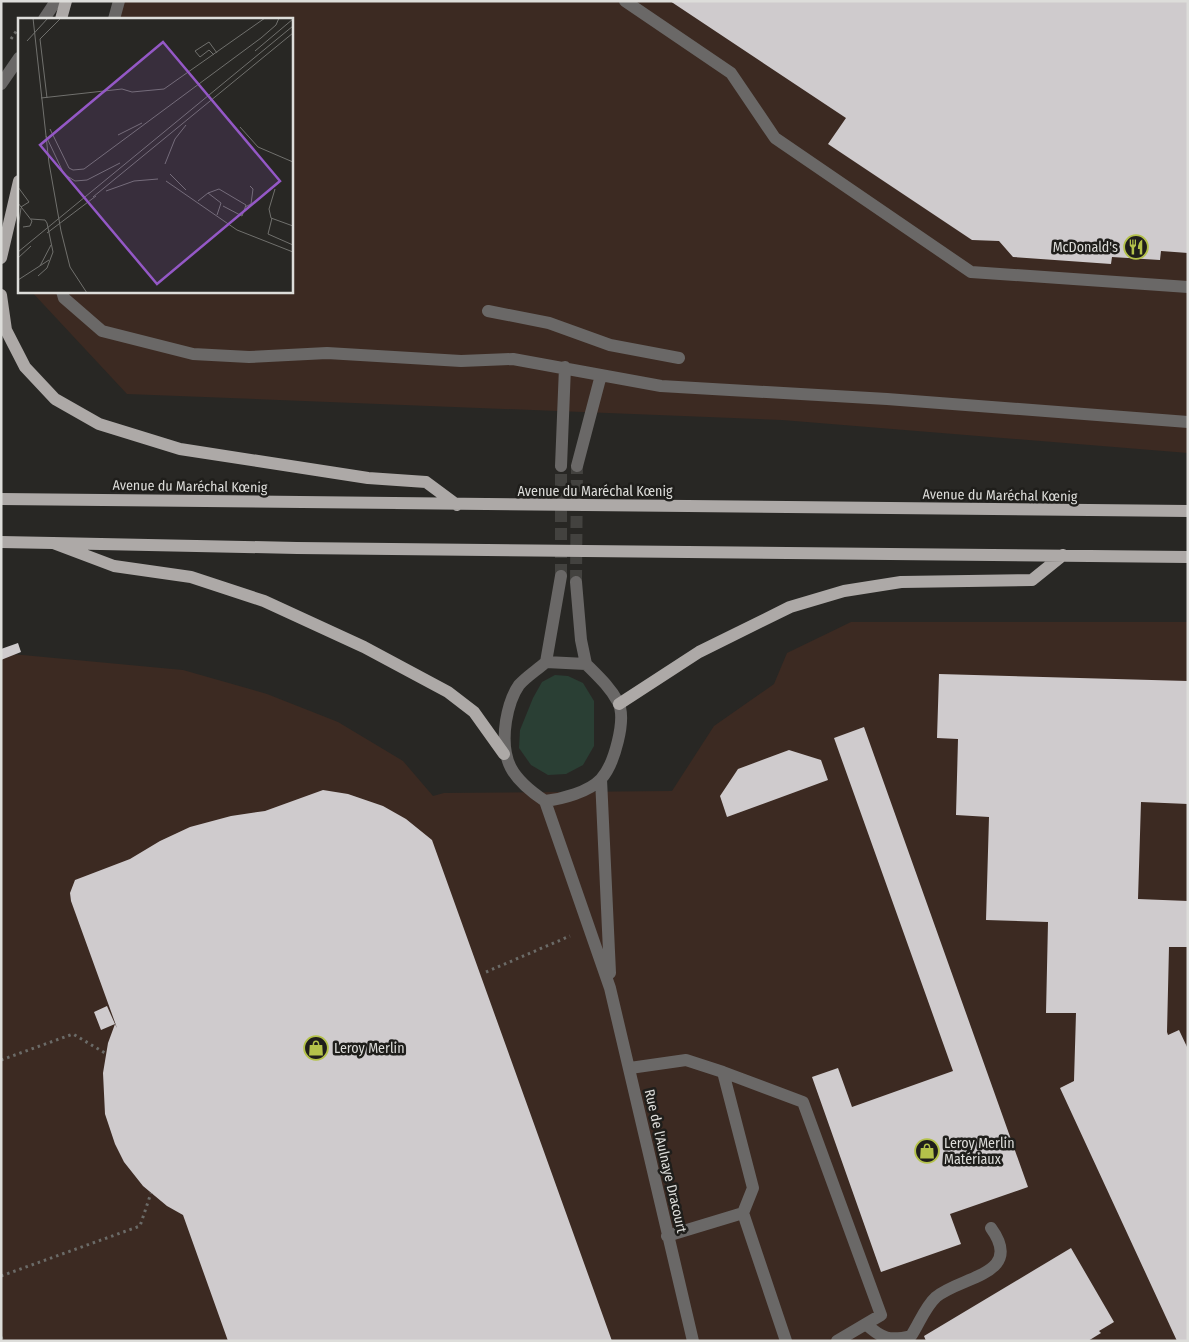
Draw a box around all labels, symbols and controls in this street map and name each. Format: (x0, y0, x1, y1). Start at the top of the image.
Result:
inset map (18, 18, 292, 292)
restaurant icon: McDonald's (1123, 234, 1149, 260)
place label: McDonald's (1053, 239, 1118, 256)
street label: Avenue du Maréchal Kœnig (112, 477, 268, 496)
street label: Avenue du Maréchal Kœnig (517, 483, 673, 500)
street label: Avenue du Maréchal Kœnig (922, 486, 1078, 505)
shop icon: Leroy Merlin (303, 1035, 329, 1061)
place label: Leroy Merlin (334, 1040, 405, 1057)
street label: Rue de l'Aulnaye Dracourt (641, 1088, 690, 1235)
place label: Leroy Merlin Matériaux (944, 1135, 1015, 1168)
shop icon: Leroy Merlin Matériaux (914, 1138, 940, 1164)

